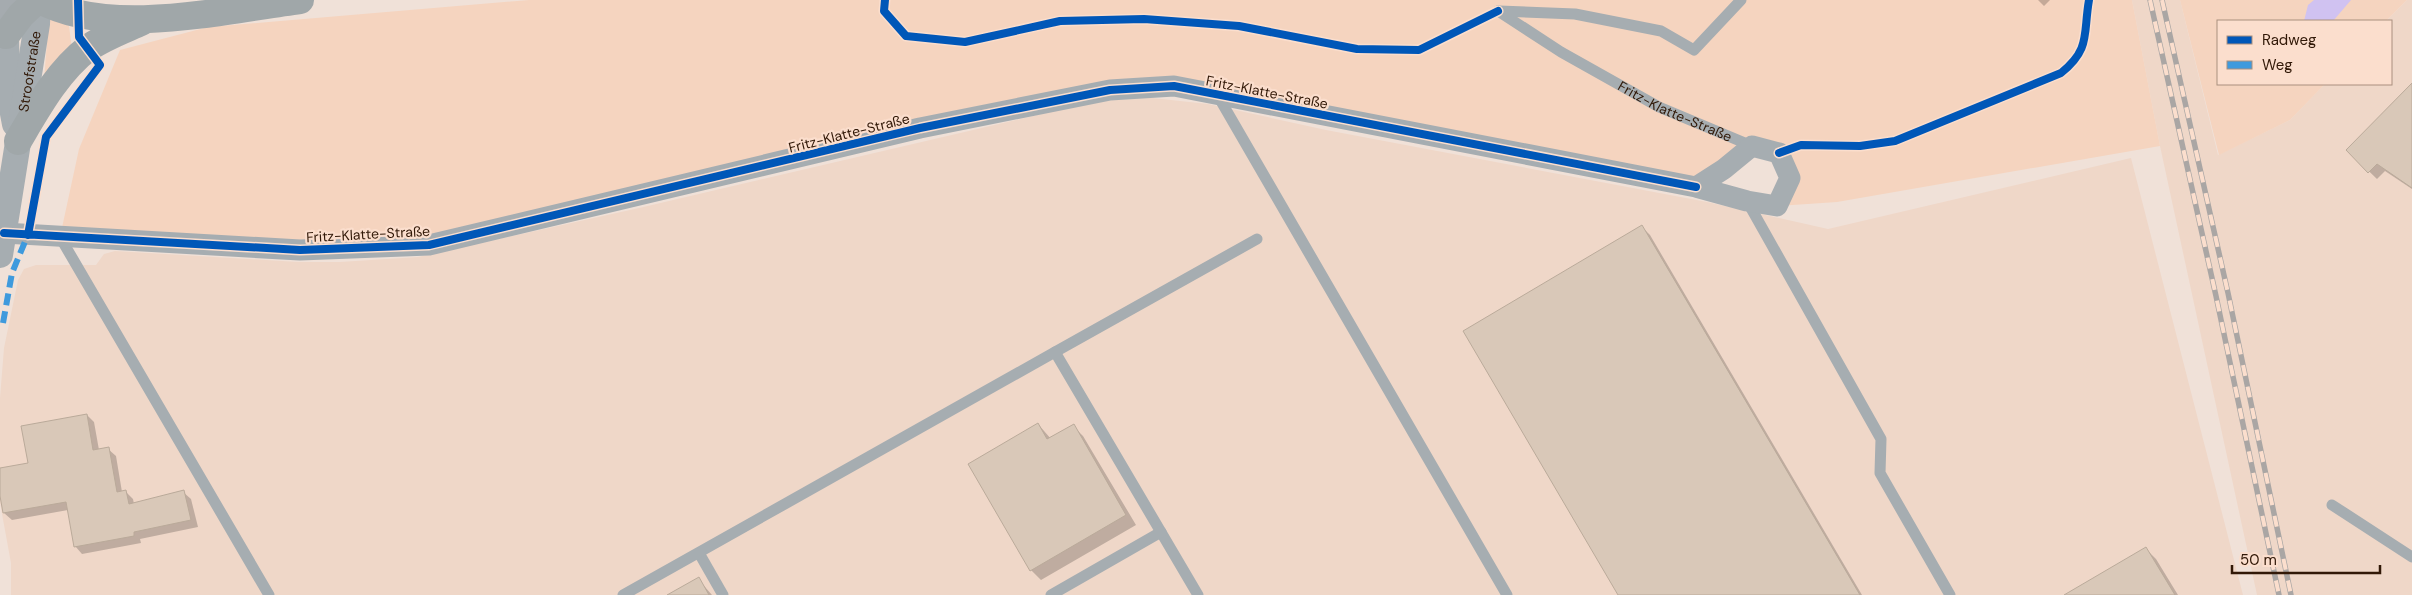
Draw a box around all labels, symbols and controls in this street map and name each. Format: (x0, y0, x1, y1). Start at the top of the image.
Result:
legend (2217, 20, 2392, 85)
street label: Stroofstraße (14, 30, 45, 113)
text: Radweg (2262, 30, 2316, 50)
text: Weg (2262, 55, 2293, 75)
street label: Fritz-Klatte-Straße (1204, 71, 1330, 113)
street label: Fritz-Klatte-Straße (1615, 77, 1735, 146)
street label: Fritz-Klatte-Straße (787, 109, 911, 157)
street label: Fritz-Klatte-Straße (306, 222, 430, 246)
scale bar (2232, 542, 2380, 574)
text: 50 m (2240, 550, 2277, 570)

